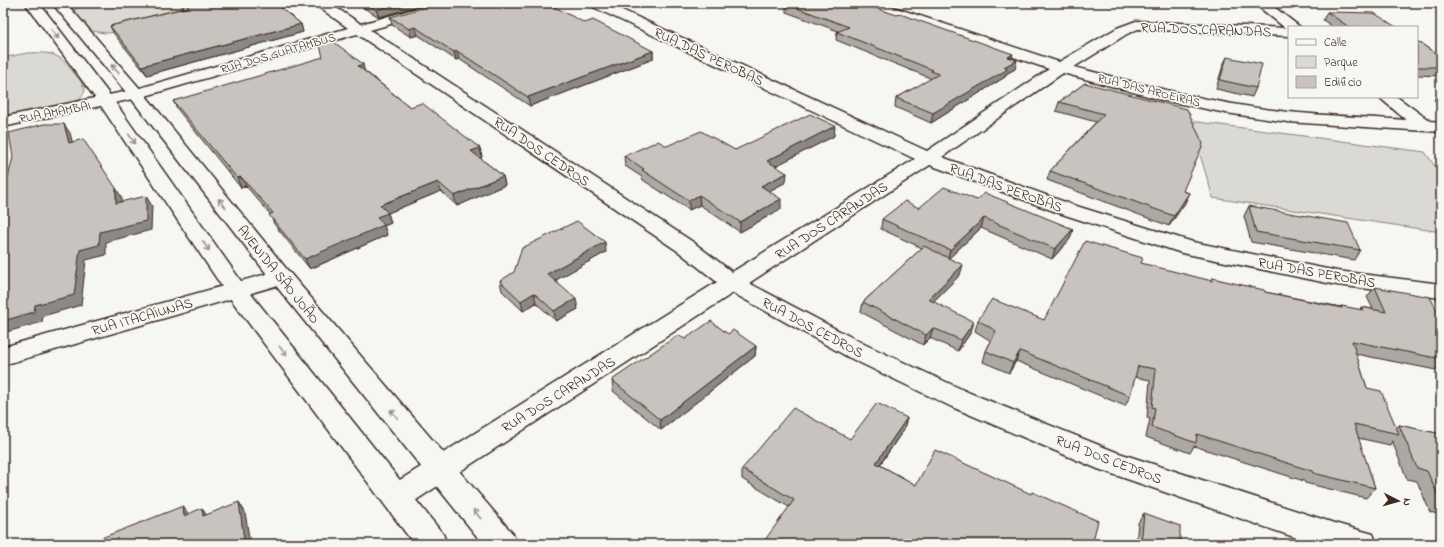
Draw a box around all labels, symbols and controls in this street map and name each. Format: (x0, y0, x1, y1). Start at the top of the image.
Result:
street label: RUA DOS CARANDAS (1140, 18, 1272, 43)
street label: RUA DAS PEROBAS (650, 23, 767, 92)
legend (1288, 26, 1418, 98)
one-way arrow (51, 29, 60, 40)
street label: RUA DOS GUATAMBUS (218, 29, 338, 79)
text: Calle (1324, 34, 1347, 52)
text: Parque (1324, 54, 1358, 72)
one-way arrow (110, 63, 119, 74)
street label: RUA DAS AROEIRAS (1095, 69, 1202, 113)
text: Edificio (1324, 74, 1362, 92)
street label: RUA AMAMBAI (18, 97, 93, 129)
street label: RUA DOS CEDROS (489, 112, 594, 192)
one-way arrow (128, 133, 136, 144)
street label: RUA DAS PEROBAS (946, 158, 1065, 219)
street label: RUA DOS CARANDAS (771, 177, 892, 266)
one-way arrow (217, 198, 226, 209)
street label: AVENIDA SÃO JOÃO (231, 221, 324, 329)
one-way arrow (201, 241, 210, 252)
street label: RUA DAS PEROBAS (1256, 253, 1377, 294)
street label: RUA ITACAÍUNAS (89, 293, 195, 342)
street label: RUA DOS CEDROS (758, 293, 867, 364)
one-way arrow (279, 345, 287, 356)
street label: RUA DOS CARANDAS (498, 352, 620, 439)
one-way arrow (390, 408, 399, 419)
street label: RUA DOS CEDROS (1052, 430, 1165, 490)
north arrow (1378, 481, 1418, 521)
text: N (1399, 497, 1415, 506)
one-way arrow (472, 508, 481, 519)

